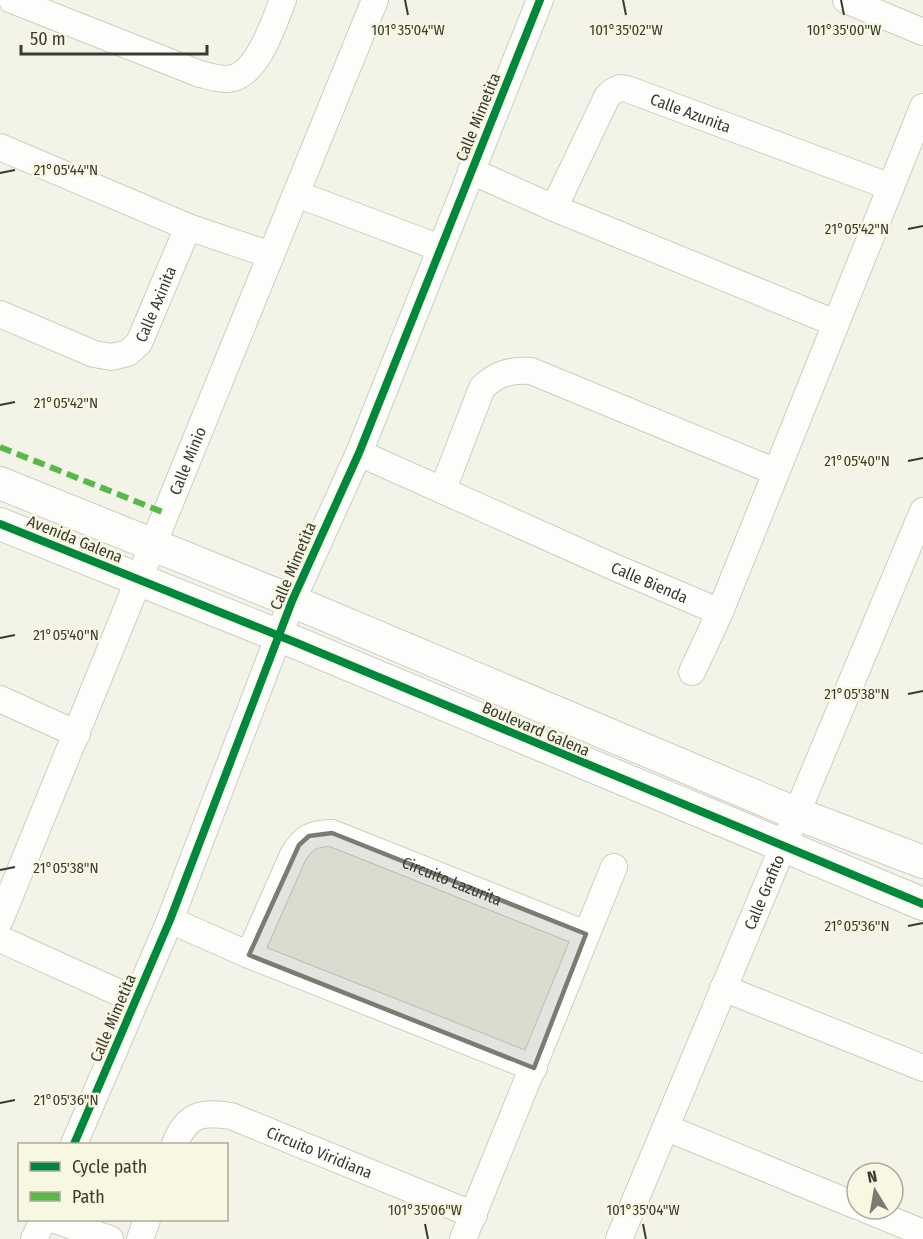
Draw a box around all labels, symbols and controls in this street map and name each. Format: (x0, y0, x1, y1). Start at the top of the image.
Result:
scale bar (21, 18, 207, 56)
text: 101°35'04"W (371, 21, 445, 39)
text: 101°35'02"W (589, 21, 663, 39)
text: 101°35'00"W (807, 21, 881, 39)
text: 50 m (30, 28, 66, 50)
street label: Calle Mimetita (452, 70, 504, 164)
street label: Calle Azunita (648, 89, 734, 136)
text: 21°05'44"N (34, 161, 98, 179)
text: 21°05'42"N (825, 220, 889, 238)
street label: Calle Axinita (131, 263, 180, 345)
text: 21°05'42"N (34, 394, 98, 412)
street label: Calle Minio (165, 424, 210, 498)
text: 21°05'40"N (824, 452, 890, 470)
street label: Avenida Galena (25, 511, 126, 567)
street label: Calle Mimetita (266, 519, 320, 613)
street label: Calle Bienda (608, 557, 691, 607)
text: 21°05'40"N (33, 626, 99, 644)
text: 21°05'38"N (824, 685, 890, 703)
street label: Boulevard Galena (479, 698, 593, 760)
street label: Circuito Lazurita (399, 852, 505, 909)
street label: Calle Grafito (740, 852, 788, 932)
text: 21°05'38"N (33, 859, 99, 877)
text: 21°05'36"N (824, 917, 890, 935)
street label: Calle Mimetita (86, 971, 140, 1065)
text: 21°05'36"N (33, 1091, 99, 1109)
street label: Circuito Viridiana (264, 1122, 375, 1182)
legend (18, 1143, 228, 1221)
text: Cycle path (72, 1156, 147, 1178)
north arrow (845, 1161, 905, 1221)
text: N (866, 1167, 879, 1187)
text: Path (72, 1186, 105, 1208)
text: 101°35'06"W (388, 1201, 462, 1219)
text: 101°35'04"W (606, 1201, 680, 1219)

